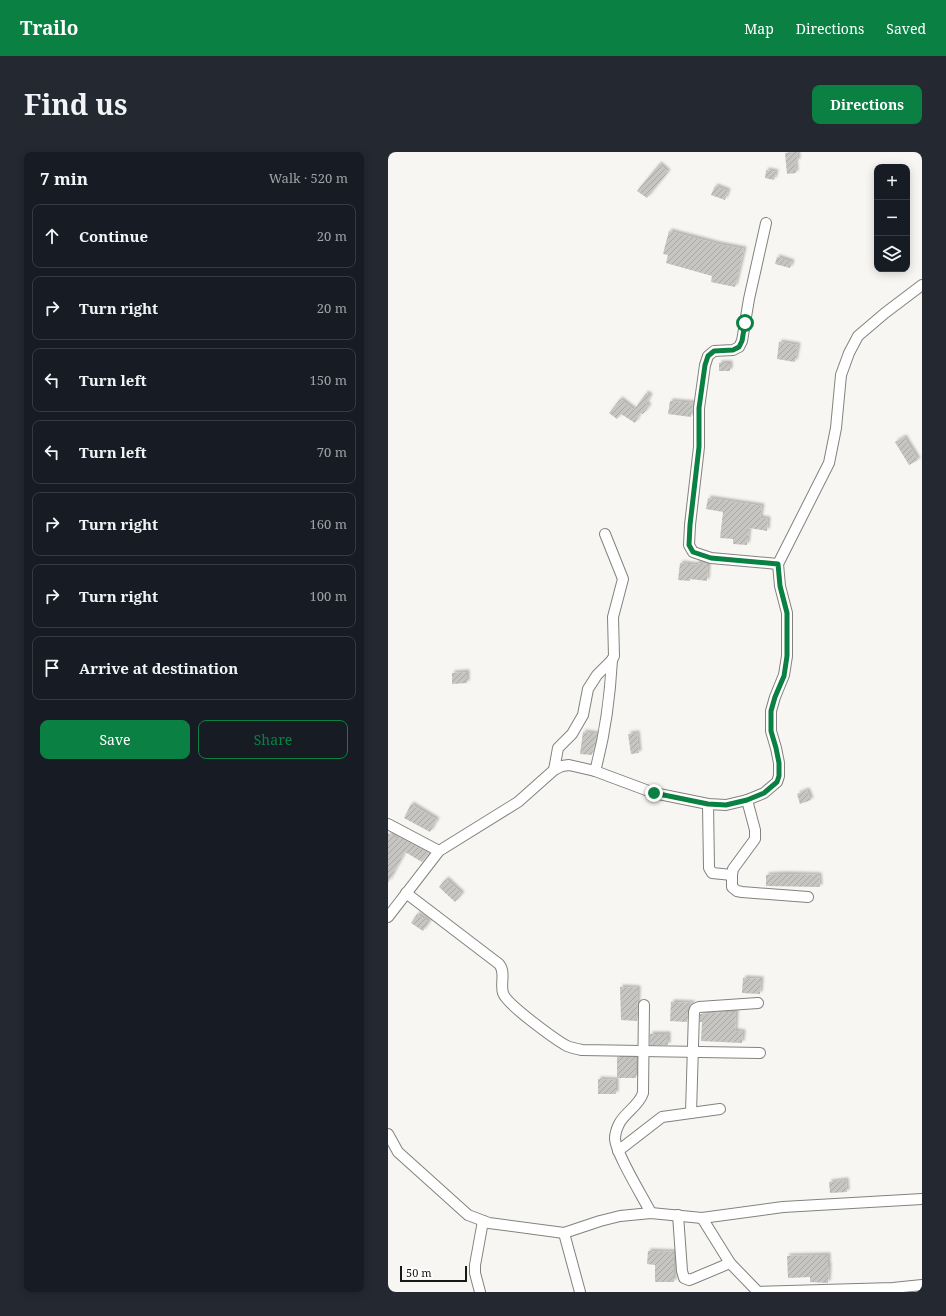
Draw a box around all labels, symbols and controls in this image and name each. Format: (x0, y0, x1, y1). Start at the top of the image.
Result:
text: Trailo (20, 15, 78, 41)
text: Map (744, 19, 774, 38)
text: Directions (796, 19, 864, 38)
text: Saved (886, 19, 926, 38)
text: Find us (24, 85, 128, 123)
button: Directions (812, 85, 922, 124)
map controls (874, 164, 910, 272)
button: + (874, 164, 910, 200)
text: 7 min (40, 167, 88, 190)
text: Walk · 520 m (269, 169, 348, 187)
button: − (874, 200, 910, 236)
icon: ahead (41, 225, 63, 247)
text: Continue (79, 226, 148, 246)
text: 20 m (317, 227, 347, 245)
button: layers (874, 236, 910, 272)
icon: right (41, 297, 63, 319)
text: Turn right (79, 298, 158, 318)
text: 20 m (317, 299, 347, 317)
route start (736, 314, 754, 332)
icon: left (41, 369, 63, 391)
text: Turn left (79, 370, 147, 390)
text: 150 m (310, 371, 347, 389)
icon: left (41, 441, 63, 463)
text: Turn left (79, 442, 147, 462)
text: 70 m (317, 443, 347, 461)
icon: right (41, 513, 63, 535)
text: Turn right (79, 514, 158, 534)
text: 160 m (310, 515, 347, 533)
icon: right (41, 585, 63, 607)
text: Turn right (79, 586, 158, 606)
text: 100 m (310, 587, 347, 605)
icon: arrive (41, 657, 63, 679)
text: Arrive at destination (79, 658, 238, 678)
button: Save (40, 720, 190, 759)
button: Share (198, 720, 348, 759)
route end (645, 784, 663, 802)
scale bar (400, 1264, 467, 1283)
text: 50 m (406, 1265, 432, 1280)

